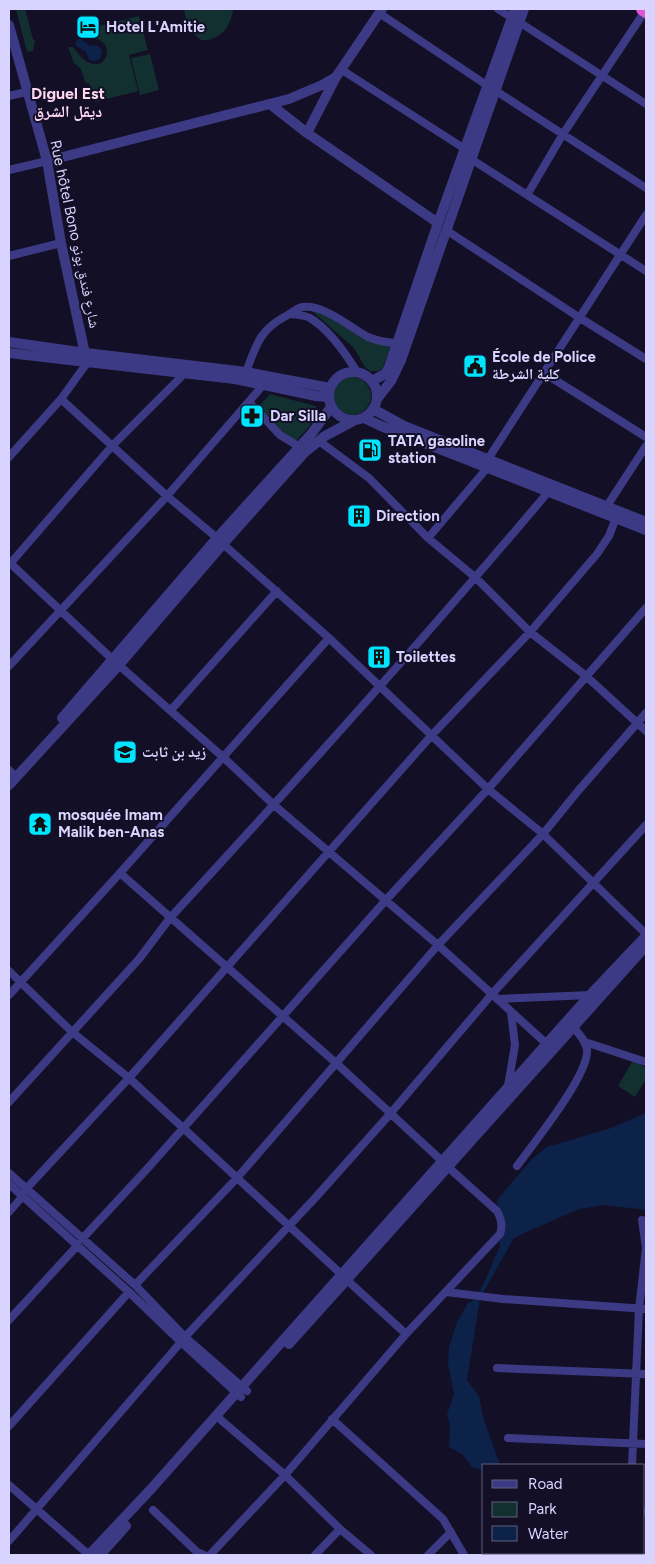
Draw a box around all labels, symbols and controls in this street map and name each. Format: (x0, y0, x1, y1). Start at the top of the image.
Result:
hotel icon: Hotel L'Amitie (75, 14, 101, 40)
place label: Hotel L'Amitie (106, 18, 206, 36)
district label: Diguel Est ديقل الشرق (31, 84, 105, 121)
street label: Rue hôtel Bono شارع فندق بونو (45, 138, 104, 330)
place label: École de Police كلية الشرطة (492, 348, 597, 383)
public building icon: École de Police كلية الشرطة (462, 353, 488, 379)
pharmacy icon: Dar Silla (239, 403, 265, 429)
place label: Dar Silla (270, 407, 326, 425)
place label: TATA gasoline station (388, 432, 486, 467)
fuel station icon: TATA gasoline station (357, 437, 383, 463)
building icon: Direction (346, 503, 372, 529)
place label: Direction (376, 507, 440, 525)
building icon: Toilettes (366, 644, 392, 670)
place label: Toilettes (396, 648, 456, 666)
school or university icon: زيد بن ثابت (112, 739, 138, 765)
place label: زيد بن ثابت (142, 743, 207, 761)
place label: mosquée Imam Malik ben-Anas (58, 806, 164, 841)
temple icon: mosquée Imam Malik ben-Anas (27, 811, 53, 837)
legend (482, 1464, 645, 1554)
text: Road (528, 1475, 563, 1493)
text: Park (528, 1500, 557, 1518)
text: Water (528, 1525, 568, 1543)

